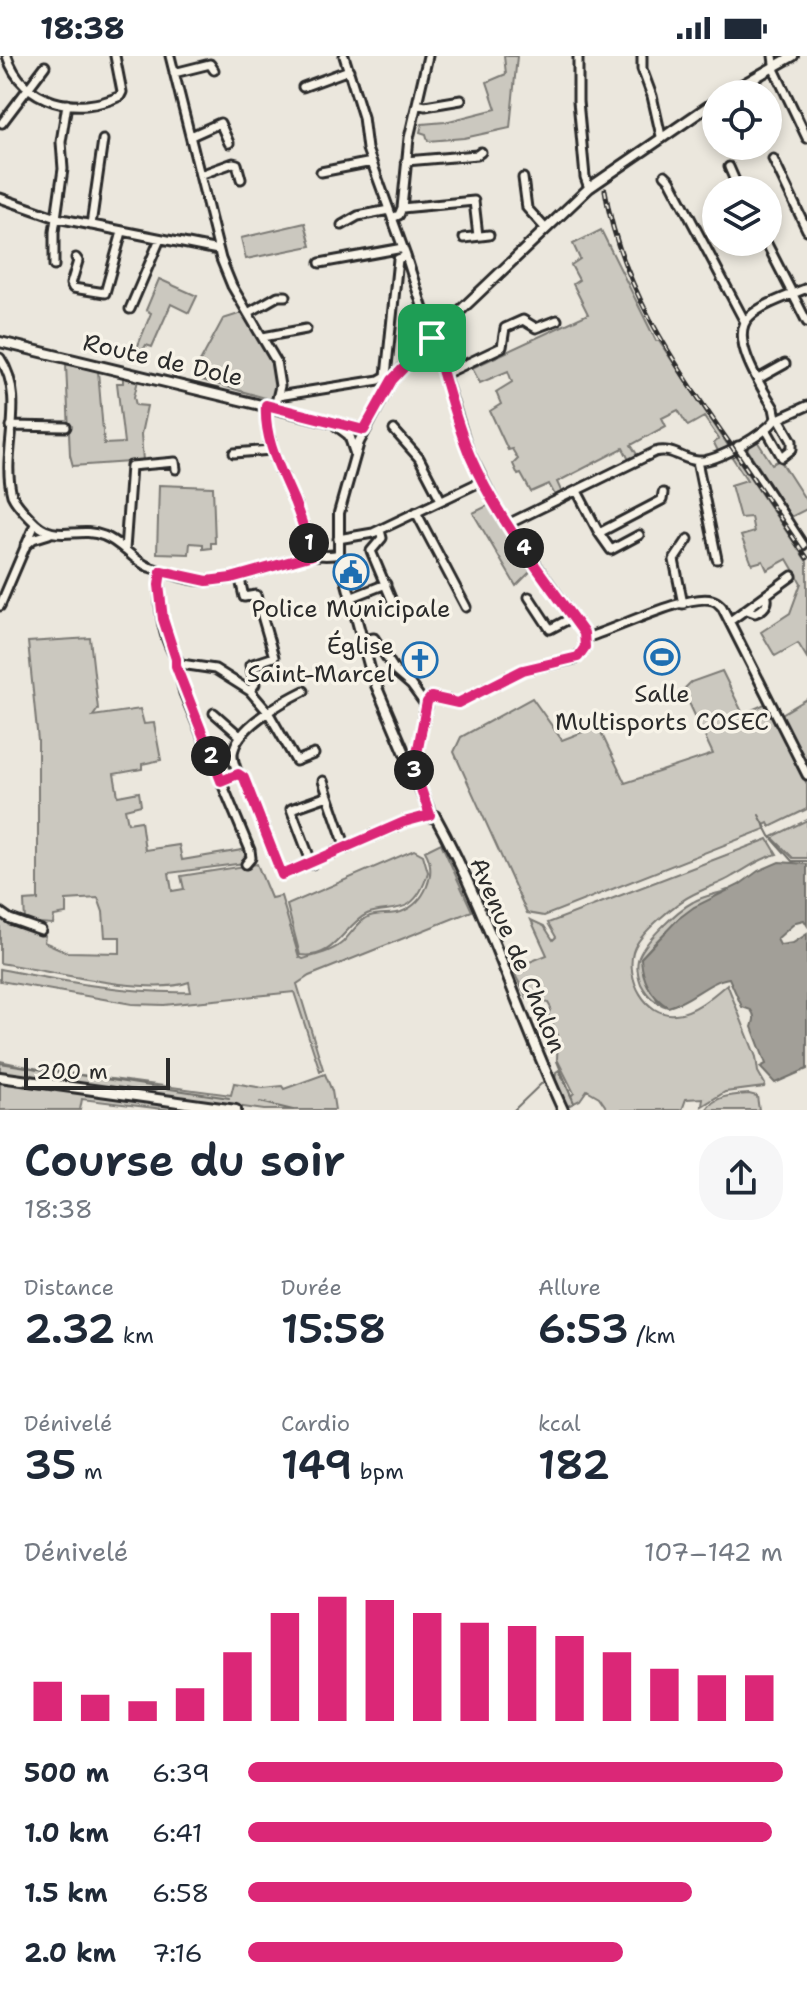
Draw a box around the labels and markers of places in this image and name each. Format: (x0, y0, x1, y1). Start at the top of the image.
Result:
pin (398, 304, 466, 372)
pin: 1 (289, 523, 329, 563)
pin: 4 (504, 528, 544, 568)
public building icon: Police Municipale (332, 553, 370, 591)
place label: Police Municipale (251, 593, 451, 625)
place label: Église Saint-Marcel (247, 630, 395, 690)
sports icon: Salle Multisports COSEC (643, 638, 681, 676)
church icon: Église Saint-Marcel (401, 641, 439, 679)
place label: Salle Multisports COSEC (555, 678, 769, 738)
pin: 2 (191, 736, 231, 776)
pin: 3 (394, 750, 434, 790)

